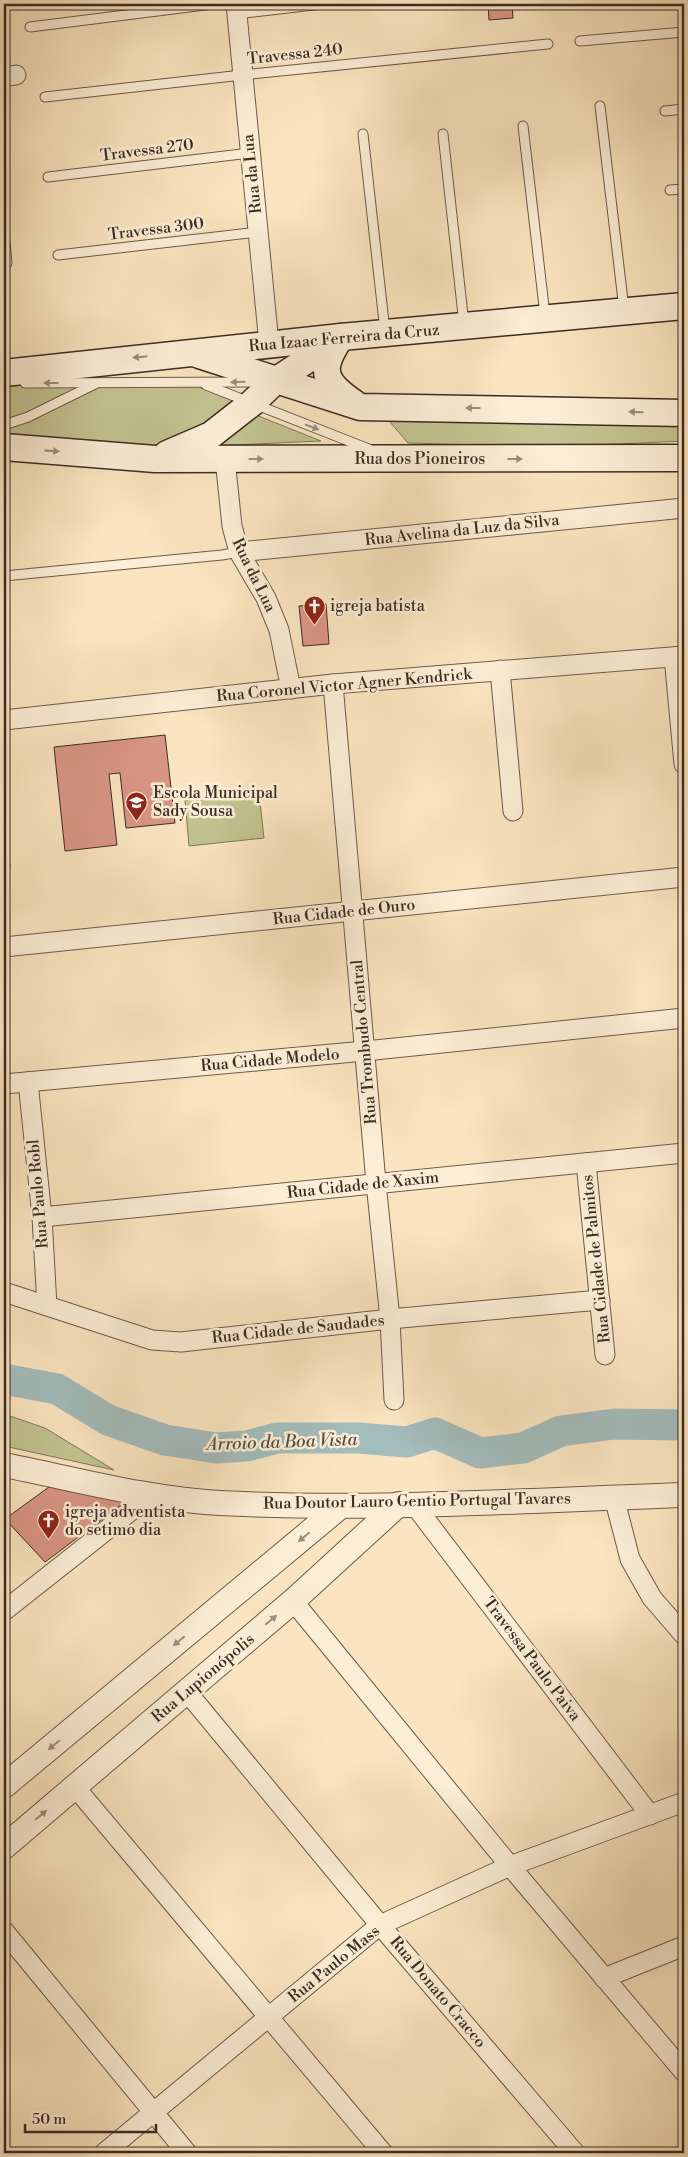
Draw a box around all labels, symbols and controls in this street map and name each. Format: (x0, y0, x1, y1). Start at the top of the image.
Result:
street label: Travessa 240 (246, 39, 344, 69)
street label: Rua da Lua (238, 132, 266, 215)
street label: Travessa 270 (99, 134, 195, 166)
street label: Travessa 300 (107, 213, 205, 245)
street label: Rua Izaac Ferreira da Cruz (248, 320, 440, 356)
one-way arrow (132, 353, 148, 361)
one-way arrow (42, 379, 58, 387)
one-way arrow (230, 379, 246, 387)
one-way arrow (465, 404, 481, 412)
one-way arrow (627, 408, 643, 416)
one-way arrow (305, 423, 320, 431)
one-way arrow (45, 447, 61, 455)
street label: Rua dos Pioneiros (355, 449, 485, 469)
one-way arrow (249, 455, 265, 463)
one-way arrow (507, 455, 523, 463)
street label: Rua Avelina da Luz da Silva (364, 510, 561, 550)
street label: Rua da Lua (228, 535, 281, 616)
church icon: igreja batista (302, 594, 326, 625)
place label: igreja batista (330, 596, 426, 616)
street label: Rua Coronel Victor Agner Kendrick (215, 664, 474, 706)
place label: Escola Municipal Sady Sousa (153, 783, 278, 821)
school or university icon: Escola Municipal Sady Sousa (125, 790, 149, 821)
street label: Rua Cidade de Ouro (272, 895, 416, 929)
street label: Rua Trombudo Central (347, 958, 381, 1125)
street label: Rua Cidade Modelo (200, 1044, 340, 1076)
street label: Rua Paulo Robl (23, 1138, 53, 1250)
street label: Rua Cidade de Xaxim (286, 1167, 440, 1203)
street label: Rua Cidade de Palmitos (577, 1174, 615, 1344)
street label: Rua Cidade de Saudades (211, 1310, 385, 1348)
water label: Arroio da Boa Vista (204, 1428, 359, 1456)
street label: Rua Doutor Lauro Gentio Portugal Tavares (263, 1488, 571, 1514)
place label: igreja adventista do setimo dia (65, 1502, 186, 1540)
church icon: igreja adventista do setimo dia (37, 1509, 61, 1540)
one-way arrow (297, 1531, 310, 1542)
street label: Travessa Paulo Paiva (479, 1593, 586, 1726)
one-way arrow (265, 1614, 278, 1625)
street label: Rua Lupionópolis (147, 1629, 259, 1727)
one-way arrow (172, 1635, 185, 1646)
one-way arrow (48, 1739, 61, 1750)
one-way arrow (34, 1810, 47, 1821)
street label: Rua Paulo Mass (284, 1921, 384, 2007)
street label: Rua Donato Cracco (386, 1932, 490, 2052)
scale bar (25, 2102, 156, 2134)
text: 50 m (32, 2110, 66, 2129)

